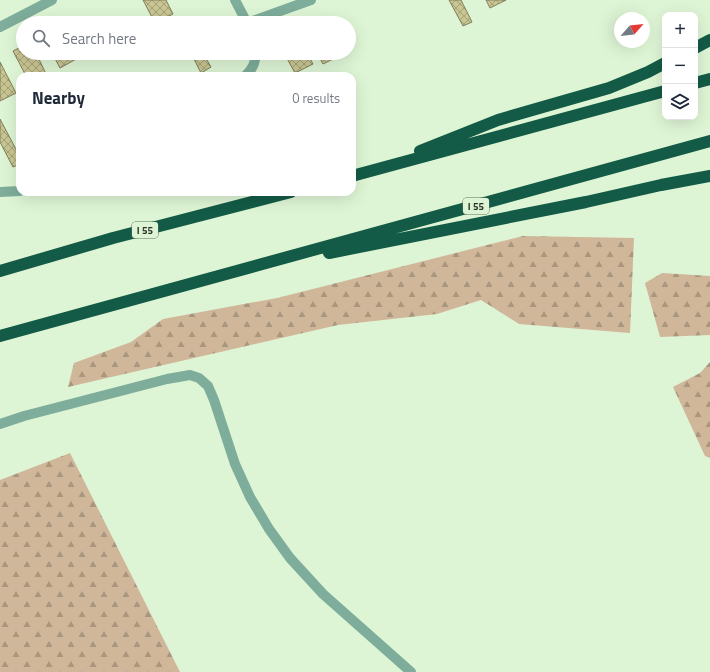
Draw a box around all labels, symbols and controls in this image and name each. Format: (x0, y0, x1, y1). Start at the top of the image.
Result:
north arrow (614, 12, 650, 48)
map controls (662, 12, 698, 120)
button: + (662, 12, 698, 48)
search box (16, 16, 356, 60)
icon: search (30, 27, 52, 49)
text: Search here (62, 27, 136, 50)
button: − (662, 48, 698, 84)
button: layers (662, 84, 698, 120)
text: Nearby (32, 85, 85, 111)
text: 0 results (292, 88, 340, 108)
road number: I 55 (463, 198, 489, 214)
road number: I 55 (132, 222, 158, 238)

